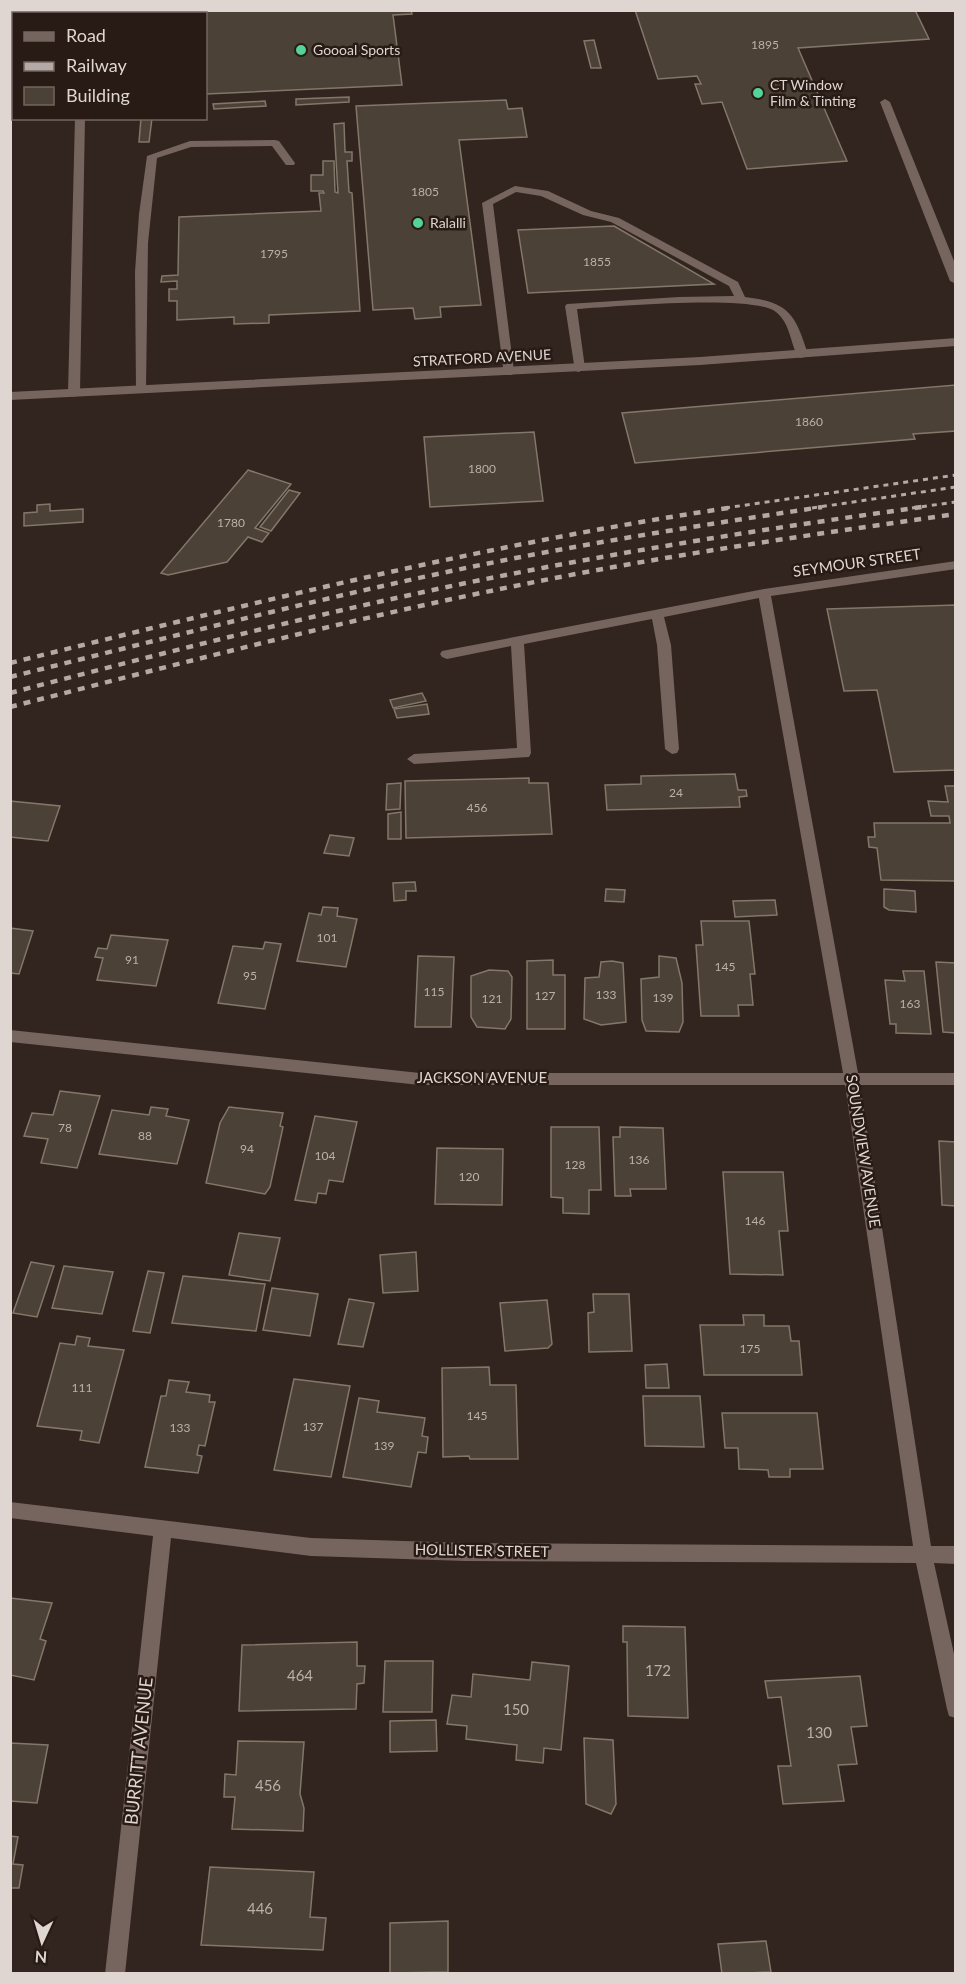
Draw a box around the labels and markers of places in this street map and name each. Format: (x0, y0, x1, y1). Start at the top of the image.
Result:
place label: Goooal Sports (313, 41, 400, 58)
marker: Goooal Sports (294, 43, 308, 57)
place label: CT Window Film & Tinting (770, 76, 856, 109)
marker: CT Window Film & Tinting (751, 86, 765, 100)
place label: Ralalli (430, 214, 466, 231)
marker: Ralalli (411, 216, 425, 230)

